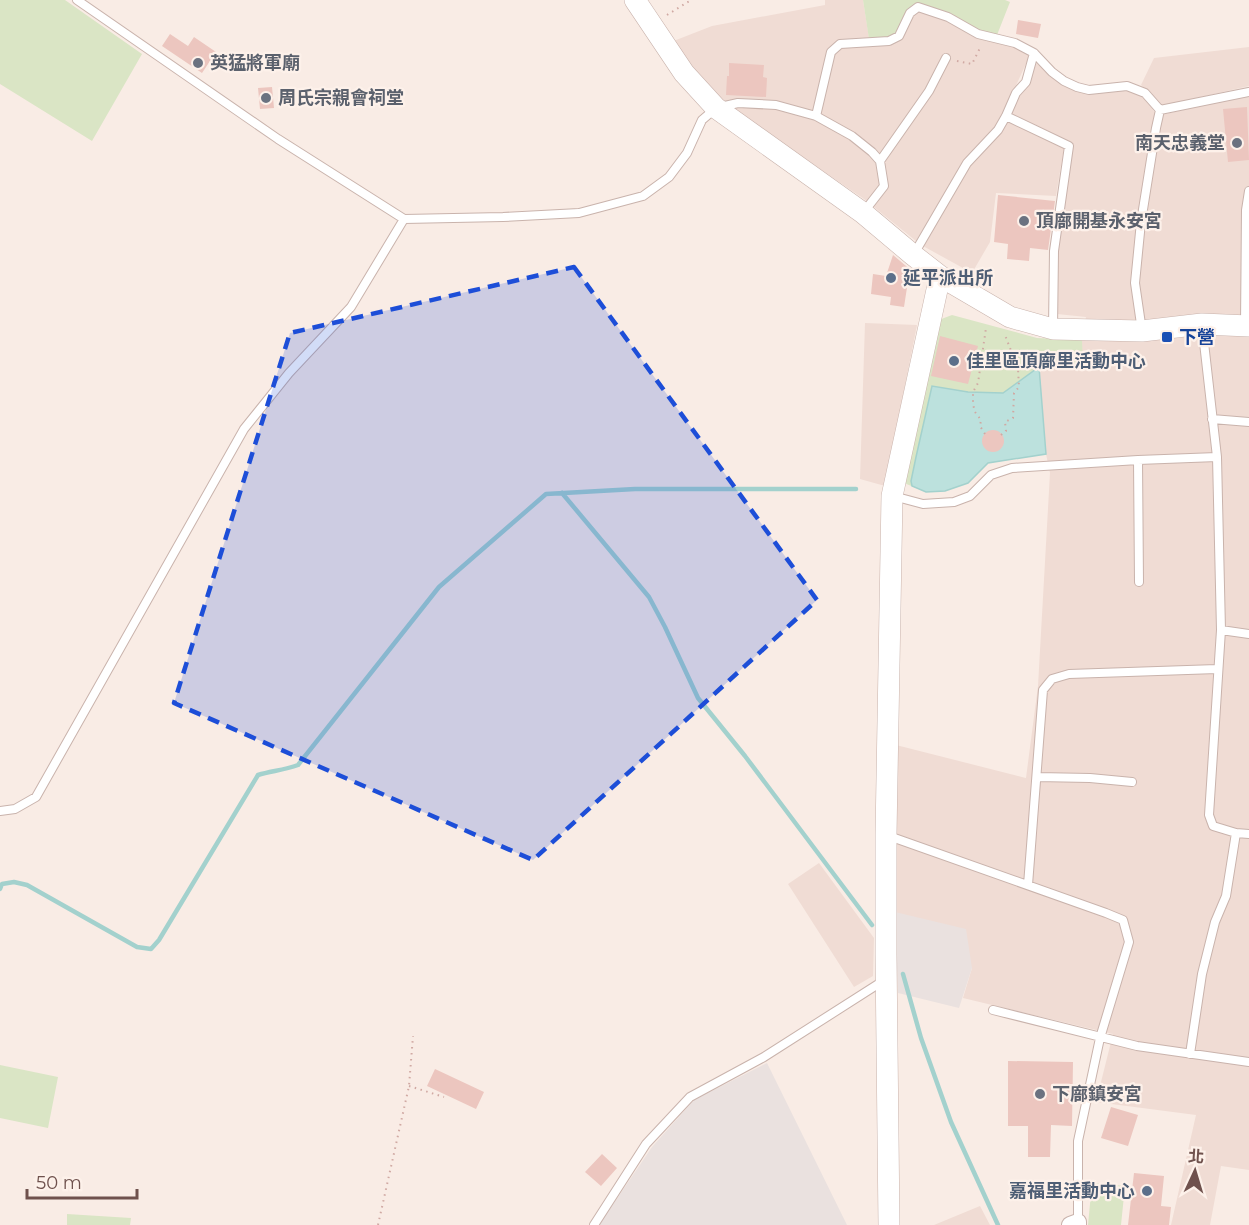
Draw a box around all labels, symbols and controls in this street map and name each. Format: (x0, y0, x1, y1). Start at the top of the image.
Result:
place label: 英猛將軍廟 (210, 52, 300, 74)
marker: 英猛將軍廟 (191, 56, 205, 70)
place label: 周氏宗親會祠堂 (278, 87, 404, 109)
marker: 周氏宗親會祠堂 (259, 91, 273, 105)
place label: 南天忠義堂 (1135, 132, 1225, 154)
marker: 南天忠義堂 (1230, 136, 1244, 150)
place label: 頂廍開基永安宮 (1036, 210, 1162, 232)
marker: 頂廍開基永安宮 (1017, 214, 1031, 228)
place label: 延平派出所 (903, 267, 993, 289)
marker: 延平派出所 (884, 271, 898, 285)
place label: 下營 (1179, 326, 1215, 348)
marker: 下營 (1160, 330, 1174, 344)
place label: 佳里區頂廍里活動中心 (966, 350, 1146, 372)
marker: 佳里區頂廍里活動中心 (947, 354, 961, 368)
place label: 下廍鎮安宮 (1052, 1083, 1142, 1105)
marker: 下廍鎮安宮 (1033, 1087, 1047, 1101)
north arrow (1165, 1141, 1225, 1201)
text: 北 (1187, 1146, 1205, 1167)
scale bar (27, 1162, 136, 1200)
text: 50 m (36, 1172, 82, 1194)
place label: 嘉福里活動中心 (1009, 1180, 1135, 1202)
marker: 嘉福里活動中心 (1140, 1184, 1154, 1198)

